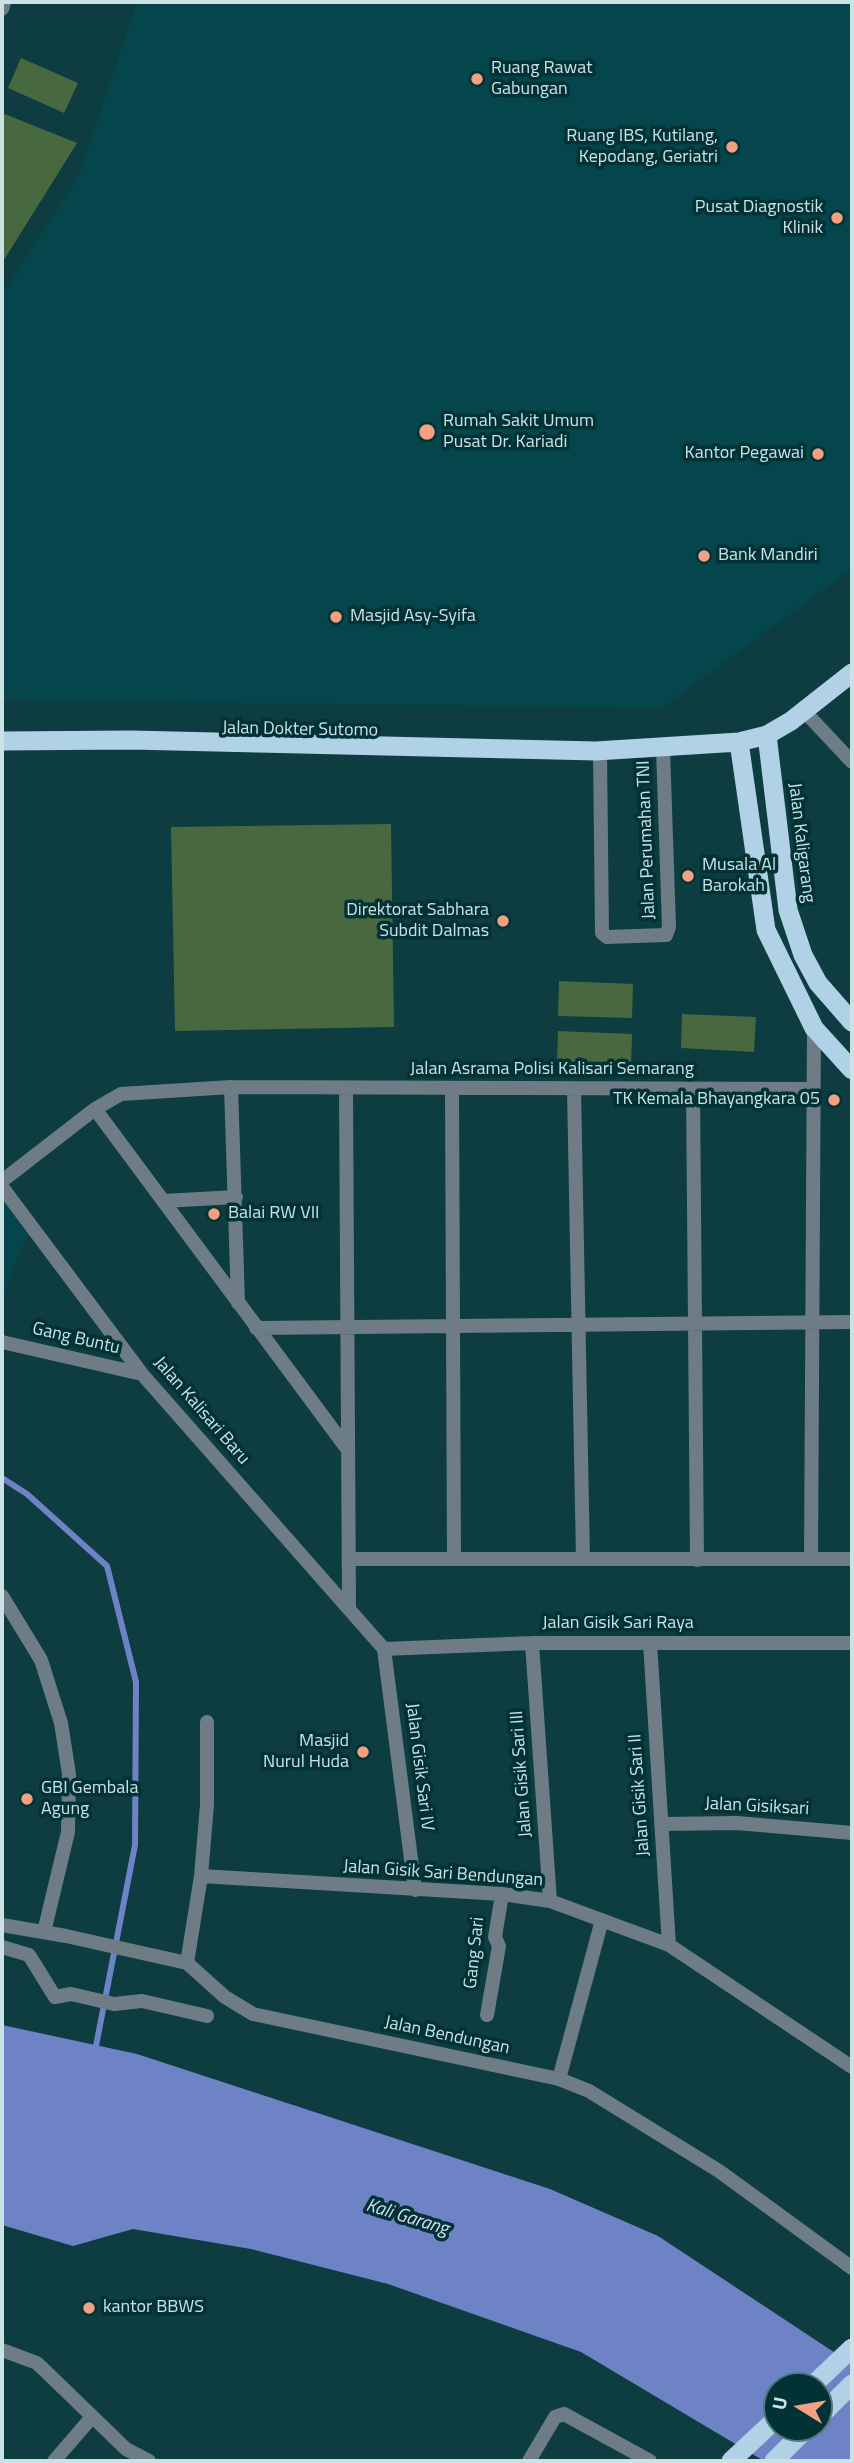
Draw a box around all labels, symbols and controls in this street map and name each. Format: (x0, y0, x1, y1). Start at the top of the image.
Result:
place label: Ruang Rawat Gabungan (491, 58, 593, 100)
marker: Ruang Rawat Gabungan (469, 71, 485, 87)
place label: Ruang IBS, Kutilang, Kepodang, Geriatri (566, 126, 718, 168)
marker: Ruang IBS, Kutilang, Kepodang, Geriatri (724, 139, 740, 155)
place label: Pusat Diagnostik Klinik (695, 197, 823, 240)
marker: Pusat Diagnostik Klinik (829, 210, 845, 226)
place label: Rumah Sakit Umum Pusat Dr. Kariadi (443, 411, 594, 453)
marker: Rumah Sakit Umum Pusat Dr. Kariadi (417, 422, 437, 442)
place label: Kantor Pegawai (685, 443, 804, 465)
marker: Kantor Pegawai (810, 446, 826, 462)
place label: Bank Mandiri (718, 545, 818, 567)
marker: Bank Mandiri (696, 548, 712, 564)
place label: Masjid Asy-Syifa (350, 606, 476, 628)
marker: Masjid Asy-Syifa (328, 609, 344, 625)
street label: Jalan Dokter Sutomo (222, 718, 378, 742)
street label: Jalan Perumahan TNI (633, 760, 661, 920)
street label: Jalan Kaligarang (783, 782, 819, 904)
place label: Musala Al Barokah (702, 855, 776, 898)
marker: Musala Al Barokah (680, 868, 696, 884)
place label: Direktorat Sabhara Subdit Dalmas (346, 900, 489, 942)
marker: Direktorat Sabhara Subdit Dalmas (495, 913, 511, 929)
street label: Jalan Asrama Polisi Kalisari Semarang (410, 1059, 694, 1081)
place label: TK Kemala Bhayangkara 05 (613, 1089, 820, 1111)
marker: TK Kemala Bhayangkara 05 (826, 1092, 842, 1108)
place label: Balai RW VII (228, 1203, 320, 1225)
marker: Balai RW VII (206, 1206, 222, 1222)
street label: Gang Buntu (30, 1318, 122, 1360)
street label: Jalan Kalisari Baru (148, 1353, 254, 1469)
street label: Jalan Gisik Sari Raya (542, 1613, 694, 1635)
street label: Jalan Gisik Sari IV (400, 1702, 438, 1832)
street label: Jalan Gisik Sari III (507, 1710, 537, 1838)
place label: Masjid Nurul Huda (263, 1731, 349, 1774)
street label: Jalan Gisik Sari II (625, 1733, 655, 1857)
marker: Masjid Nurul Huda (355, 1744, 371, 1760)
place label: GBI Gembala Agung (41, 1778, 138, 1820)
marker: GBI Gembala Agung (19, 1791, 35, 1807)
street label: Jalan Gisiksari (704, 1793, 810, 1821)
street label: Jalan Gisik Sari Bendungan (342, 1856, 544, 1892)
street label: Gang Sari (460, 1916, 490, 1990)
street label: Jalan Bendungan (382, 2012, 512, 2060)
water label: Kali Garang (363, 2195, 451, 2241)
place label: kantor BBWS (103, 2297, 204, 2319)
marker: kantor BBWS (81, 2300, 97, 2316)
north arrow (763, 2372, 833, 2442)
text: U (763, 2394, 794, 2412)

